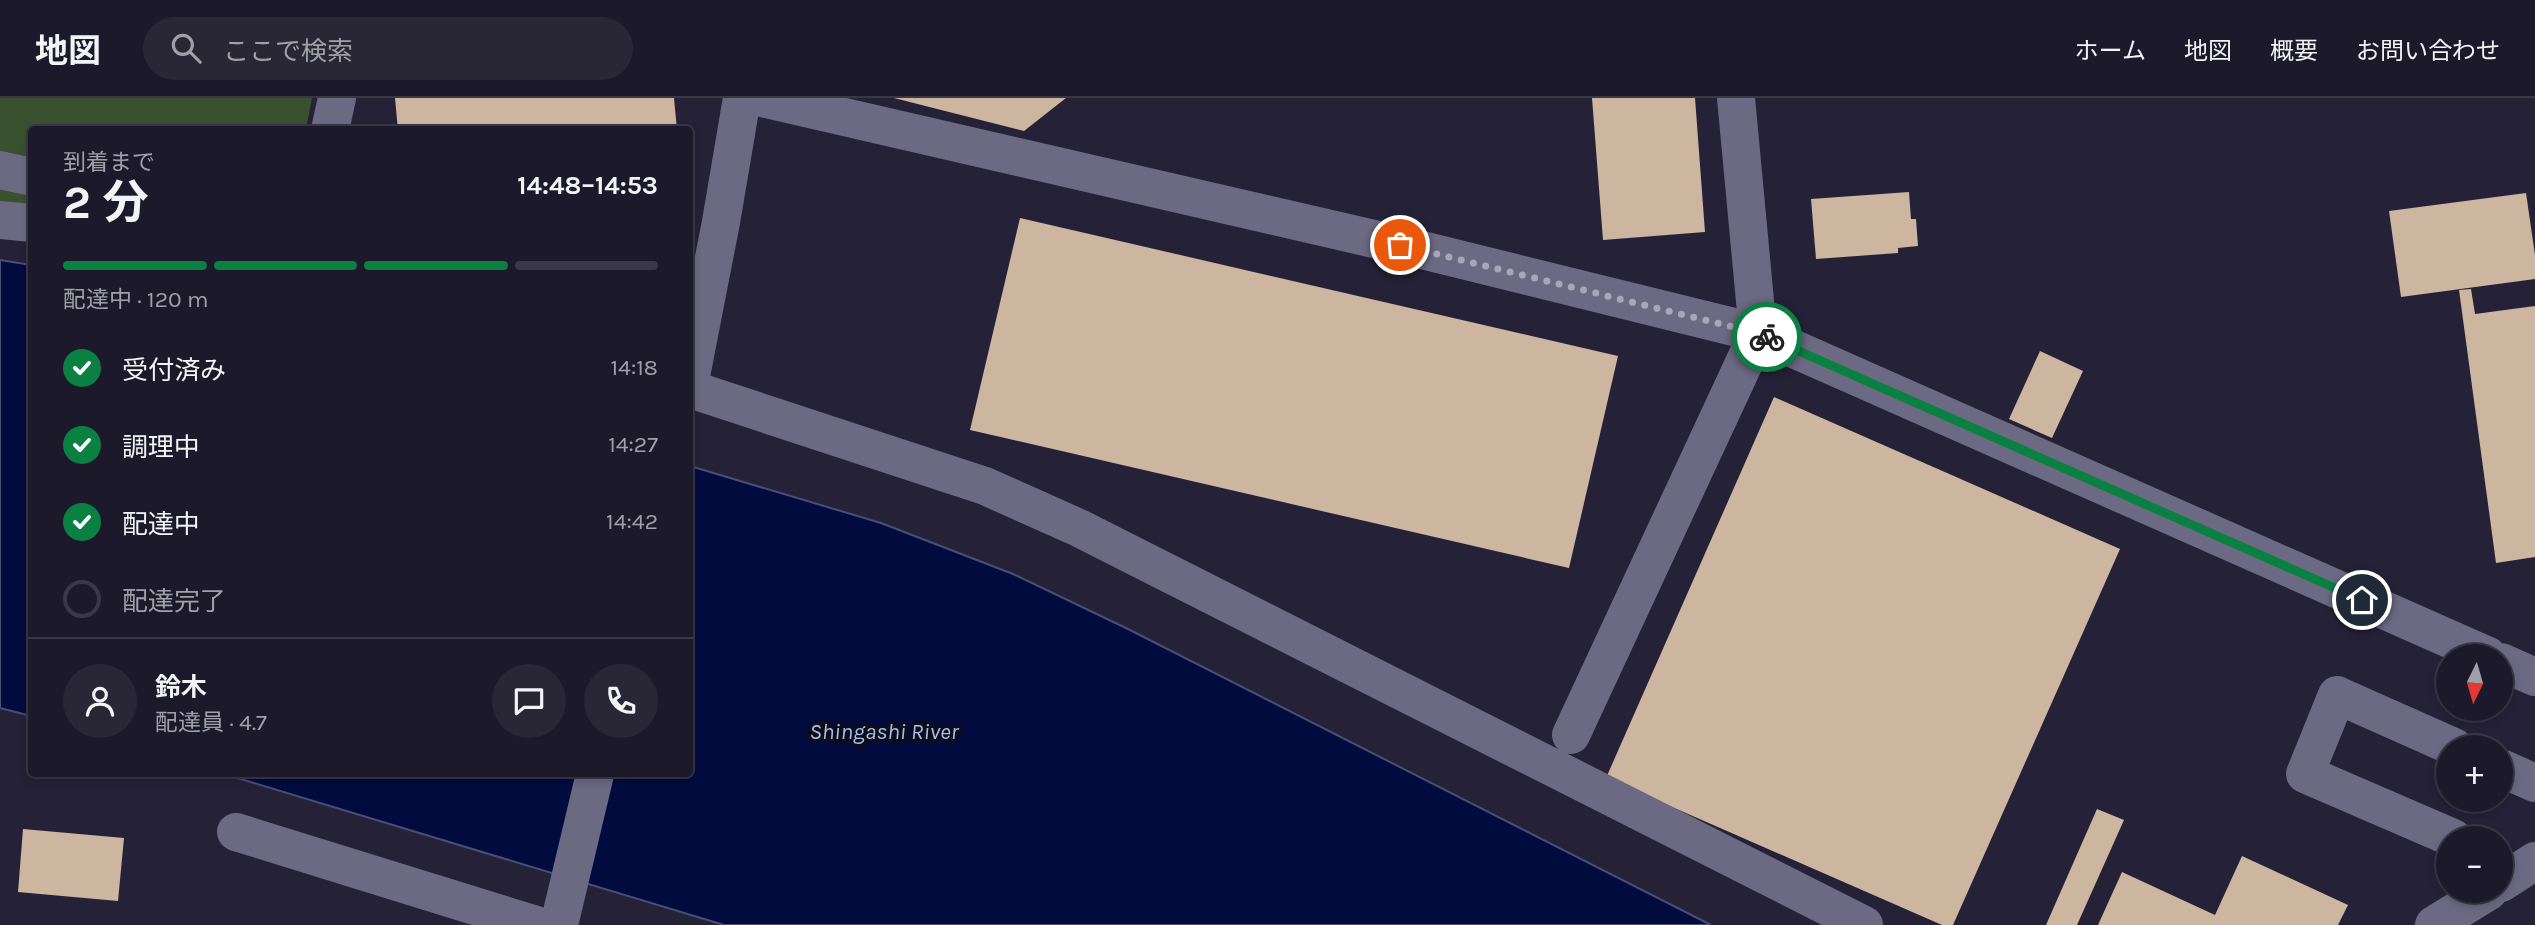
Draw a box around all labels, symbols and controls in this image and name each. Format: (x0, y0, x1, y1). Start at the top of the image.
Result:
search box (143, 17, 633, 80)
icon: search (167, 29, 205, 67)
text: 地図 (35, 32, 101, 70)
text: ここで検索 (223, 36, 353, 67)
text: ホーム (2075, 37, 2146, 65)
text: 地図 (2184, 37, 2232, 65)
text: 概要 (2270, 37, 2318, 65)
text: お問い合わせ (2356, 37, 2500, 65)
text: 到着まで (63, 149, 155, 176)
text: 14:48–14:53 (517, 170, 658, 201)
text: 2 分 (63, 176, 148, 230)
pin (1370, 215, 1430, 275)
icon: bag (1381, 226, 1419, 264)
text: 配達中 · 120 m (63, 286, 209, 313)
courier (1732, 302, 1802, 372)
icon: bike (1748, 318, 1786, 356)
icon: check (63, 349, 101, 387)
text: 14:18 (611, 354, 658, 381)
text: 受付済み (122, 355, 226, 386)
icon: check (63, 426, 101, 464)
text: 14:27 (608, 431, 658, 458)
text: 調理中 (122, 432, 200, 463)
icon: check (63, 503, 101, 541)
text: 14:42 (606, 508, 658, 535)
text: 配達中 (122, 509, 200, 540)
pin (2332, 570, 2392, 630)
icon: home (2343, 581, 2381, 619)
text: 配達完了 (122, 586, 226, 617)
north arrow (2436, 644, 2513, 721)
map controls (2436, 644, 2513, 903)
button: person (63, 664, 137, 738)
button: chat (492, 664, 566, 738)
button: phone (584, 664, 658, 738)
text: 鈴木 (155, 672, 207, 703)
text: 配達員 · 4.7 (155, 709, 267, 736)
water label: Shingashi River (809, 718, 960, 745)
button: + (2436, 735, 2513, 812)
button: − (2436, 826, 2513, 903)

